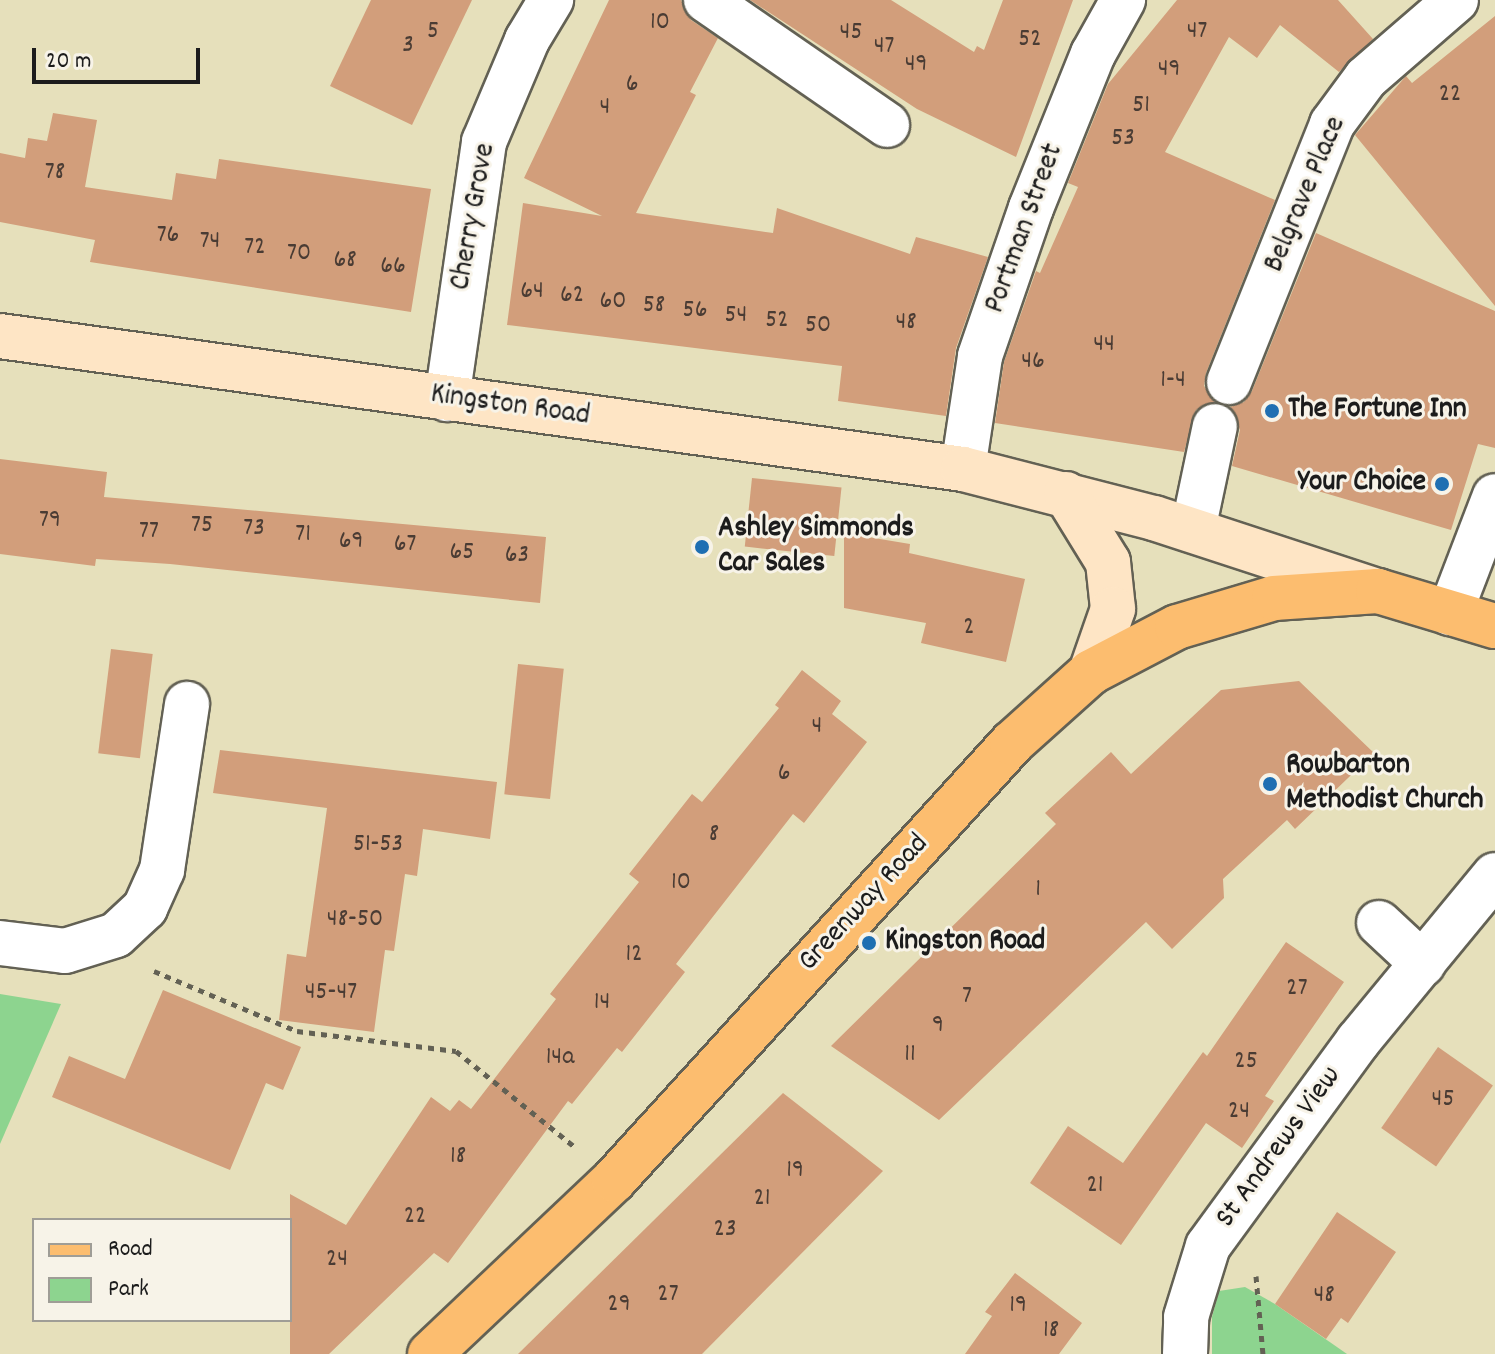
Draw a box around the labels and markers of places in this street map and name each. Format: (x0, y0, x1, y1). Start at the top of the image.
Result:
place label: The Fortune Inn (1288, 393, 1467, 429)
marker: The Fortune Inn (1263, 402, 1281, 420)
place label: Your Choice (1298, 466, 1426, 502)
marker: Your Choice (1433, 475, 1451, 493)
place label: Ashley Simmonds Car Sales (718, 512, 914, 582)
marker: Ashley Simmonds Car Sales (693, 538, 711, 556)
place label: Rowbarton Methodist Church (1286, 749, 1483, 820)
marker: Rowbarton Methodist Church (1261, 775, 1279, 793)
place label: Kingston Road (885, 925, 1045, 961)
marker: Kingston Road (860, 934, 878, 952)

